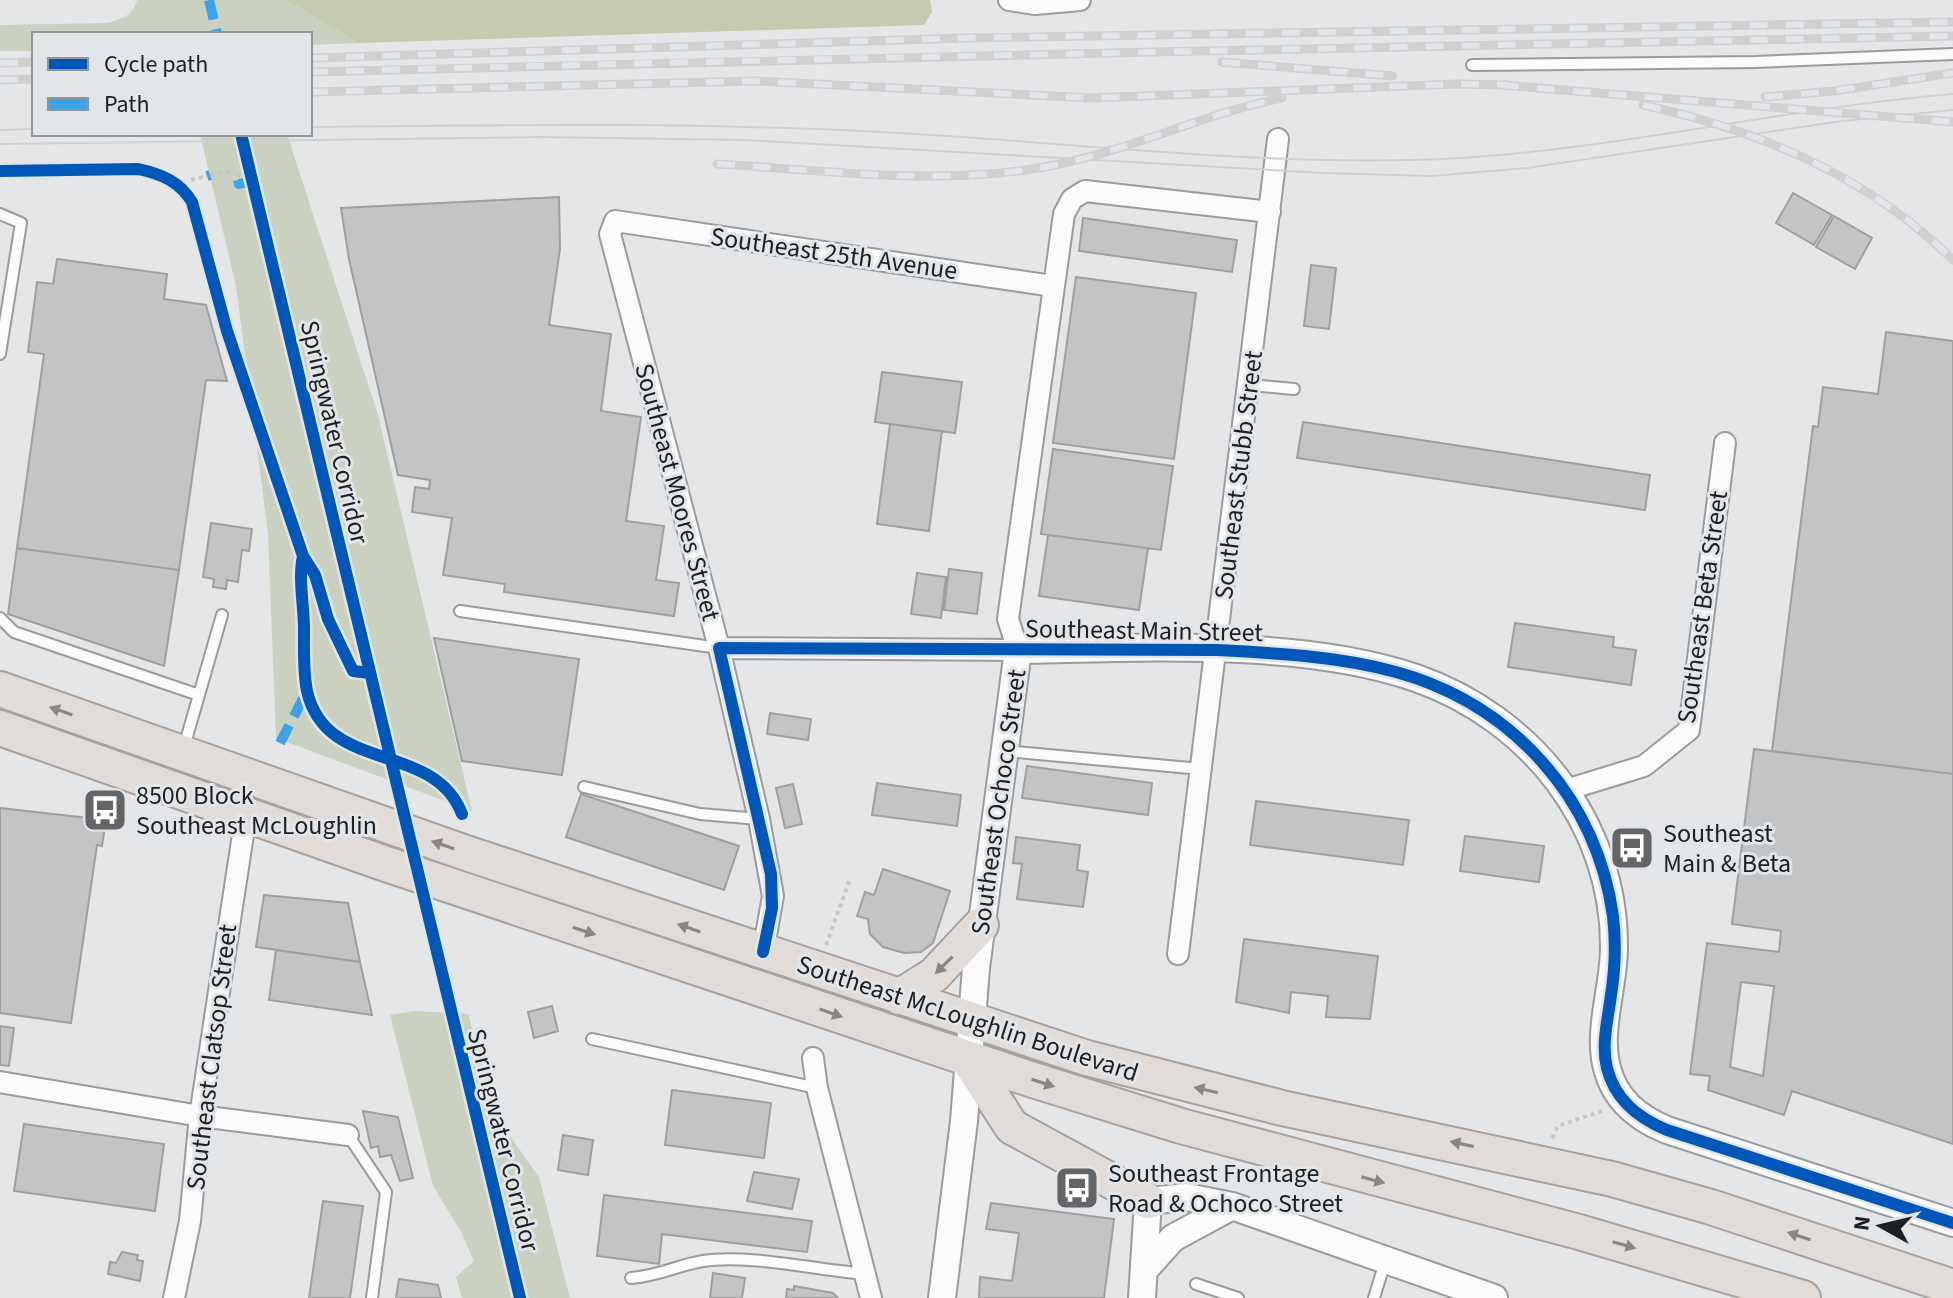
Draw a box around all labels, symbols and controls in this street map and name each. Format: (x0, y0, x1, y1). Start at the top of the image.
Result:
legend (32, 32, 312, 136)
text: Cycle path (104, 47, 208, 82)
text: Path (104, 87, 150, 122)
street label: Southeast 25th Avenue (708, 218, 960, 289)
street label: Springwater Corridor (291, 317, 378, 549)
street label: Southeast Stubb Street (1205, 348, 1272, 602)
street label: Southeast Moores Street (625, 359, 730, 625)
street label: Southeast Beta Street (1668, 488, 1737, 726)
street label: Southeast Main Street (1025, 610, 1264, 651)
street label: Southeast Ochoco Street (962, 667, 1036, 937)
one-way arrow (49, 704, 73, 716)
place label: 8500 Block Southeast McLoughlin (136, 777, 377, 844)
bus stop icon: 8500 Block Southeast McLoughlin (81, 786, 129, 834)
place label: Southeast Main & Beta (1663, 815, 1791, 882)
bus stop icon: Southeast Main & Beta (1608, 824, 1656, 872)
one-way arrow (430, 838, 454, 850)
one-way arrow (677, 921, 701, 933)
street label: Southeast Clatsop Street (177, 922, 246, 1192)
one-way arrow (573, 925, 597, 937)
street label: Southeast McLoughlin Boulevard (792, 946, 1143, 1091)
one-way arrow (934, 956, 953, 975)
one-way arrow (819, 1007, 843, 1020)
street label: Springwater Corridor (458, 1025, 549, 1256)
one-way arrow (1031, 1077, 1055, 1090)
one-way arrow (1193, 1083, 1218, 1096)
one-way arrow (1449, 1138, 1474, 1150)
place label: Southeast Frontage Road & Ochoco Street (1108, 1155, 1343, 1222)
bus stop icon: Southeast Frontage Road & Ochoco Street (1053, 1164, 1101, 1212)
one-way arrow (1360, 1174, 1385, 1186)
north arrow (1841, 1186, 1921, 1266)
text: N (1845, 1214, 1879, 1233)
one-way arrow (1787, 1229, 1811, 1242)
one-way arrow (1613, 1239, 1637, 1252)

